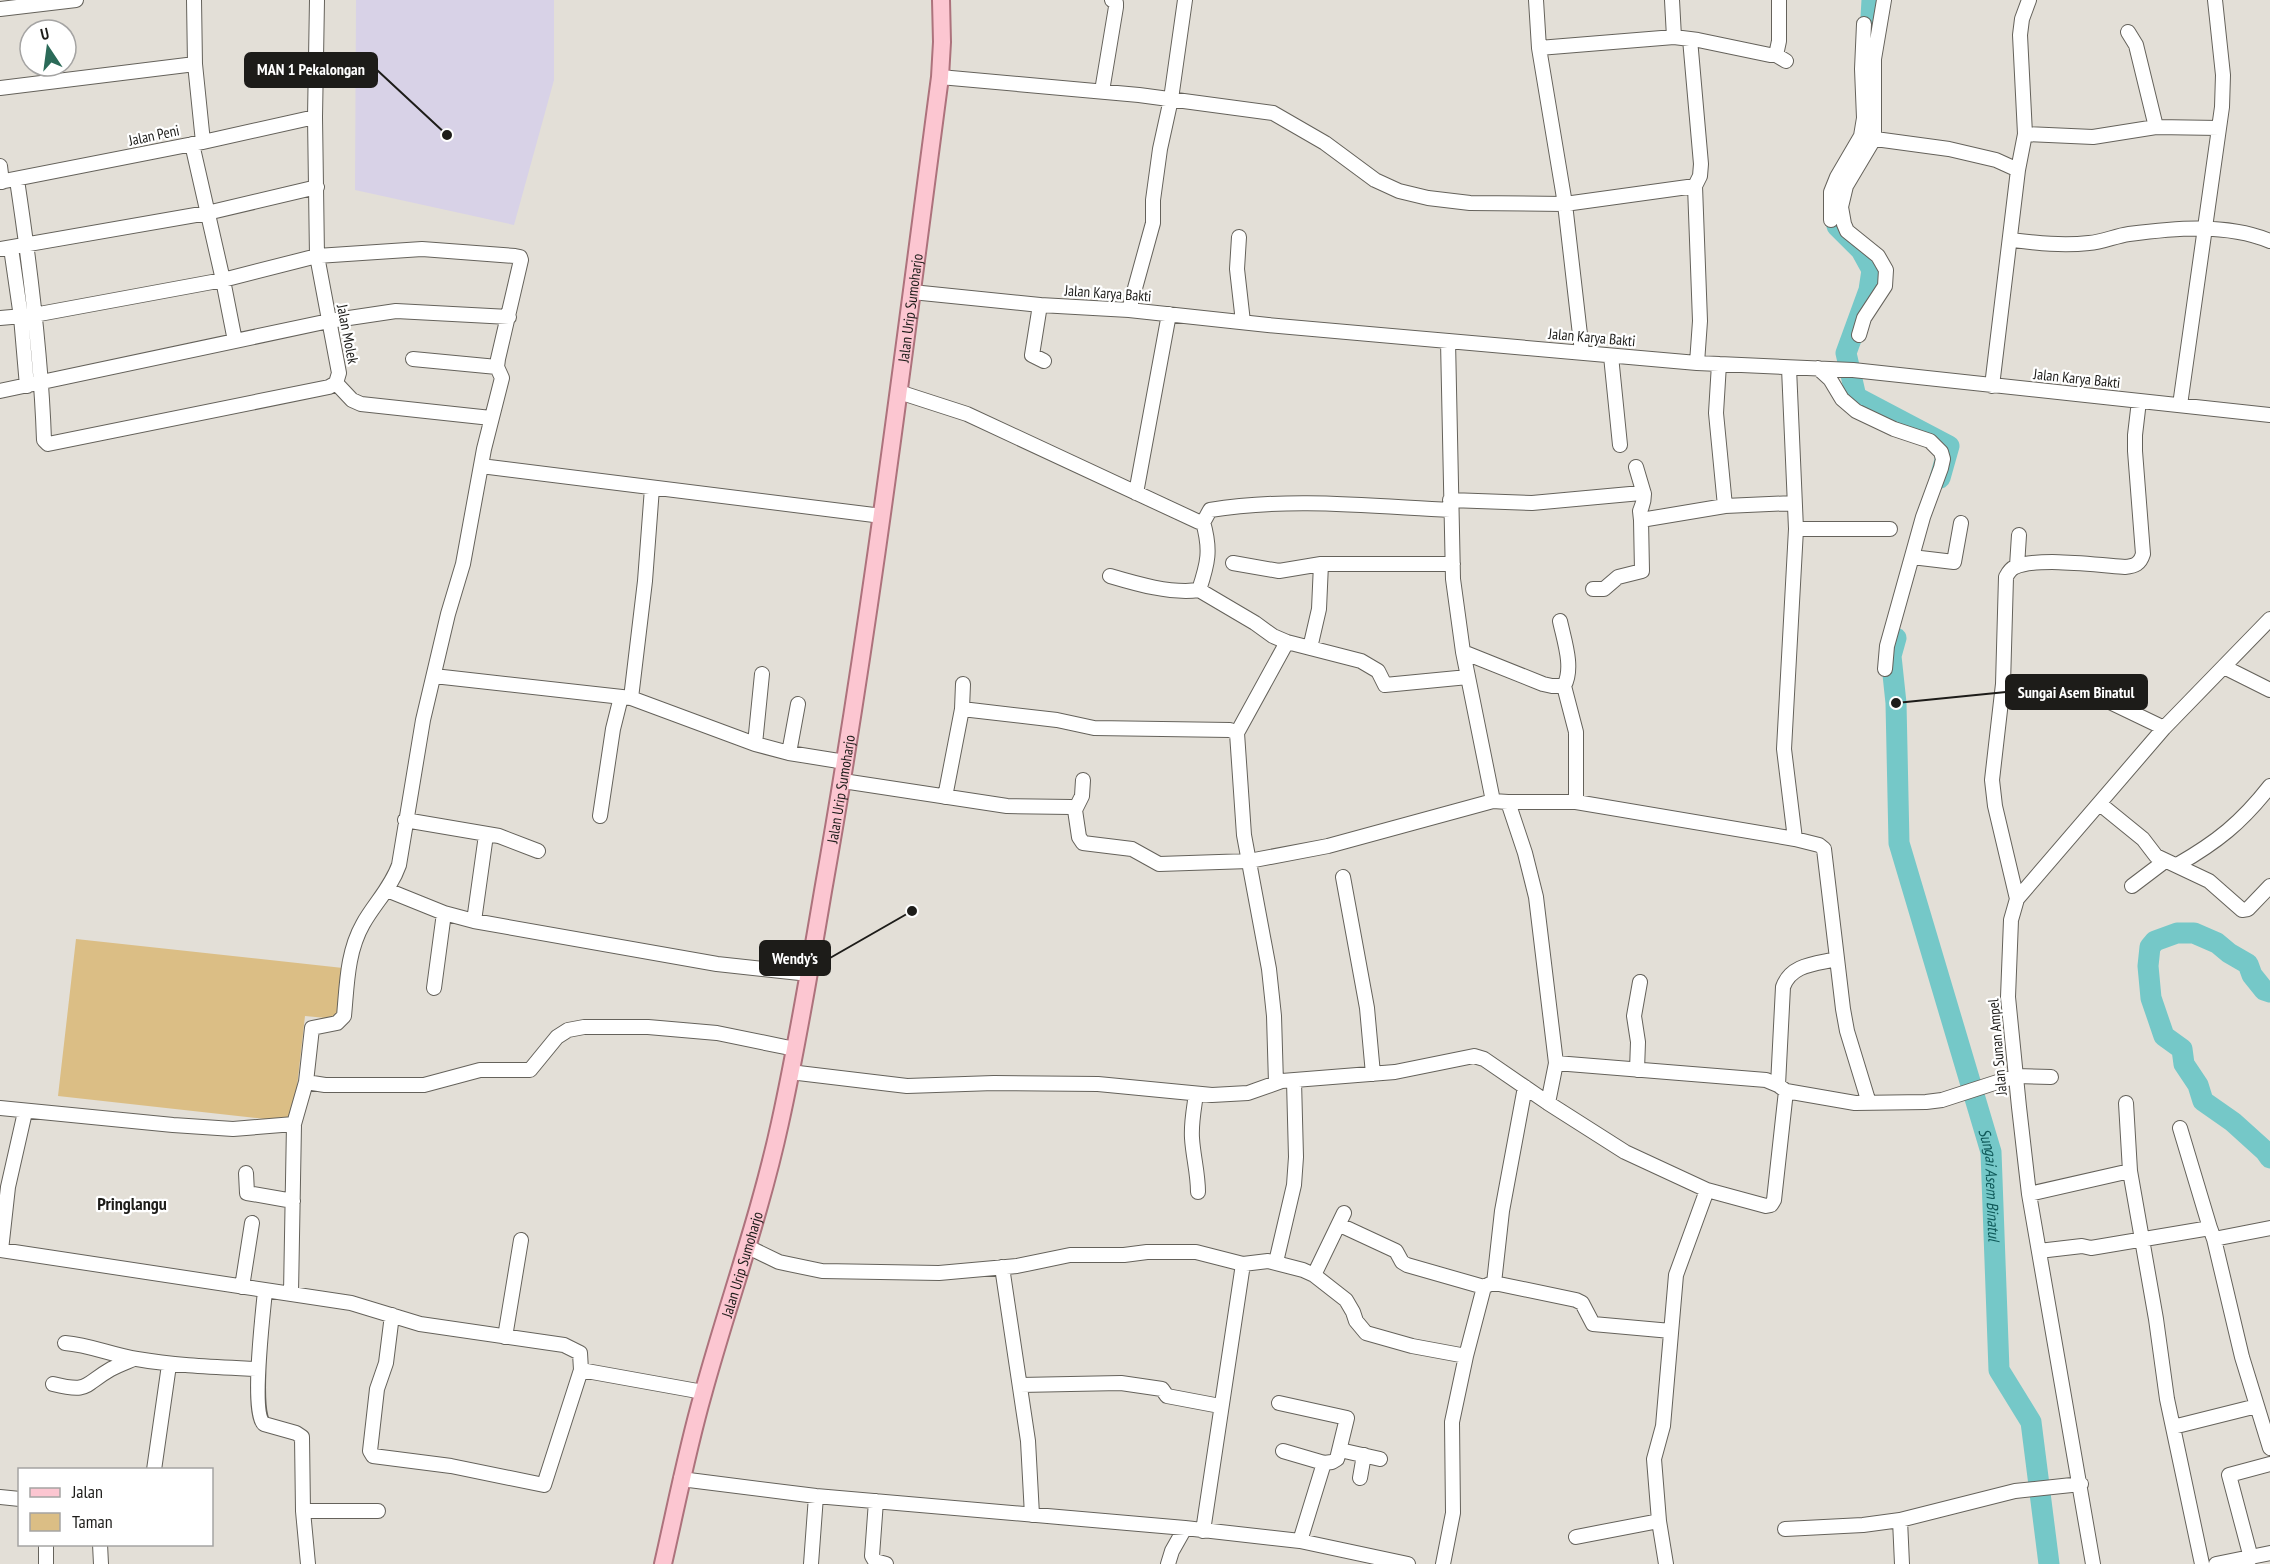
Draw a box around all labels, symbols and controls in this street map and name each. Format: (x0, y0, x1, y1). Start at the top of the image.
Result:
north arrow (18, 18, 78, 78)
text: U (38, 23, 51, 44)
callout: MAN 1 Pekalongan (245, 53, 377, 87)
text: MAN 1 Pekalongan (257, 59, 365, 79)
street label: Jalan Peni (126, 120, 181, 150)
street label: Jalan Urip Sumoharjo (893, 252, 926, 364)
street label: Jalan Karya Bakti (1063, 280, 1152, 306)
street label: Jalan Molek (333, 302, 363, 366)
street label: Jalan Karya Bakti (1547, 324, 1636, 350)
street label: Jalan Karya Bakti (2032, 364, 2121, 392)
callout: Sungai Asem Binatul (2006, 675, 2147, 709)
text: Sungai Asem Binatul (2018, 682, 2134, 702)
street label: Jalan Urip Sumoharjo (822, 733, 859, 846)
callout: Wendy’s (760, 941, 830, 975)
text: Wendy’s (771, 948, 818, 968)
street label: Jalan Sunan Ampel (1983, 997, 2011, 1097)
water label: Sungai Asem Binatul (1975, 1126, 2004, 1243)
district label: Pringlangu (97, 1192, 167, 1215)
street label: Jalan Urip Sumoharjo (716, 1209, 766, 1320)
legend (18, 1468, 213, 1546)
text: Jalan (71, 1480, 103, 1503)
text: Taman (72, 1510, 113, 1533)

